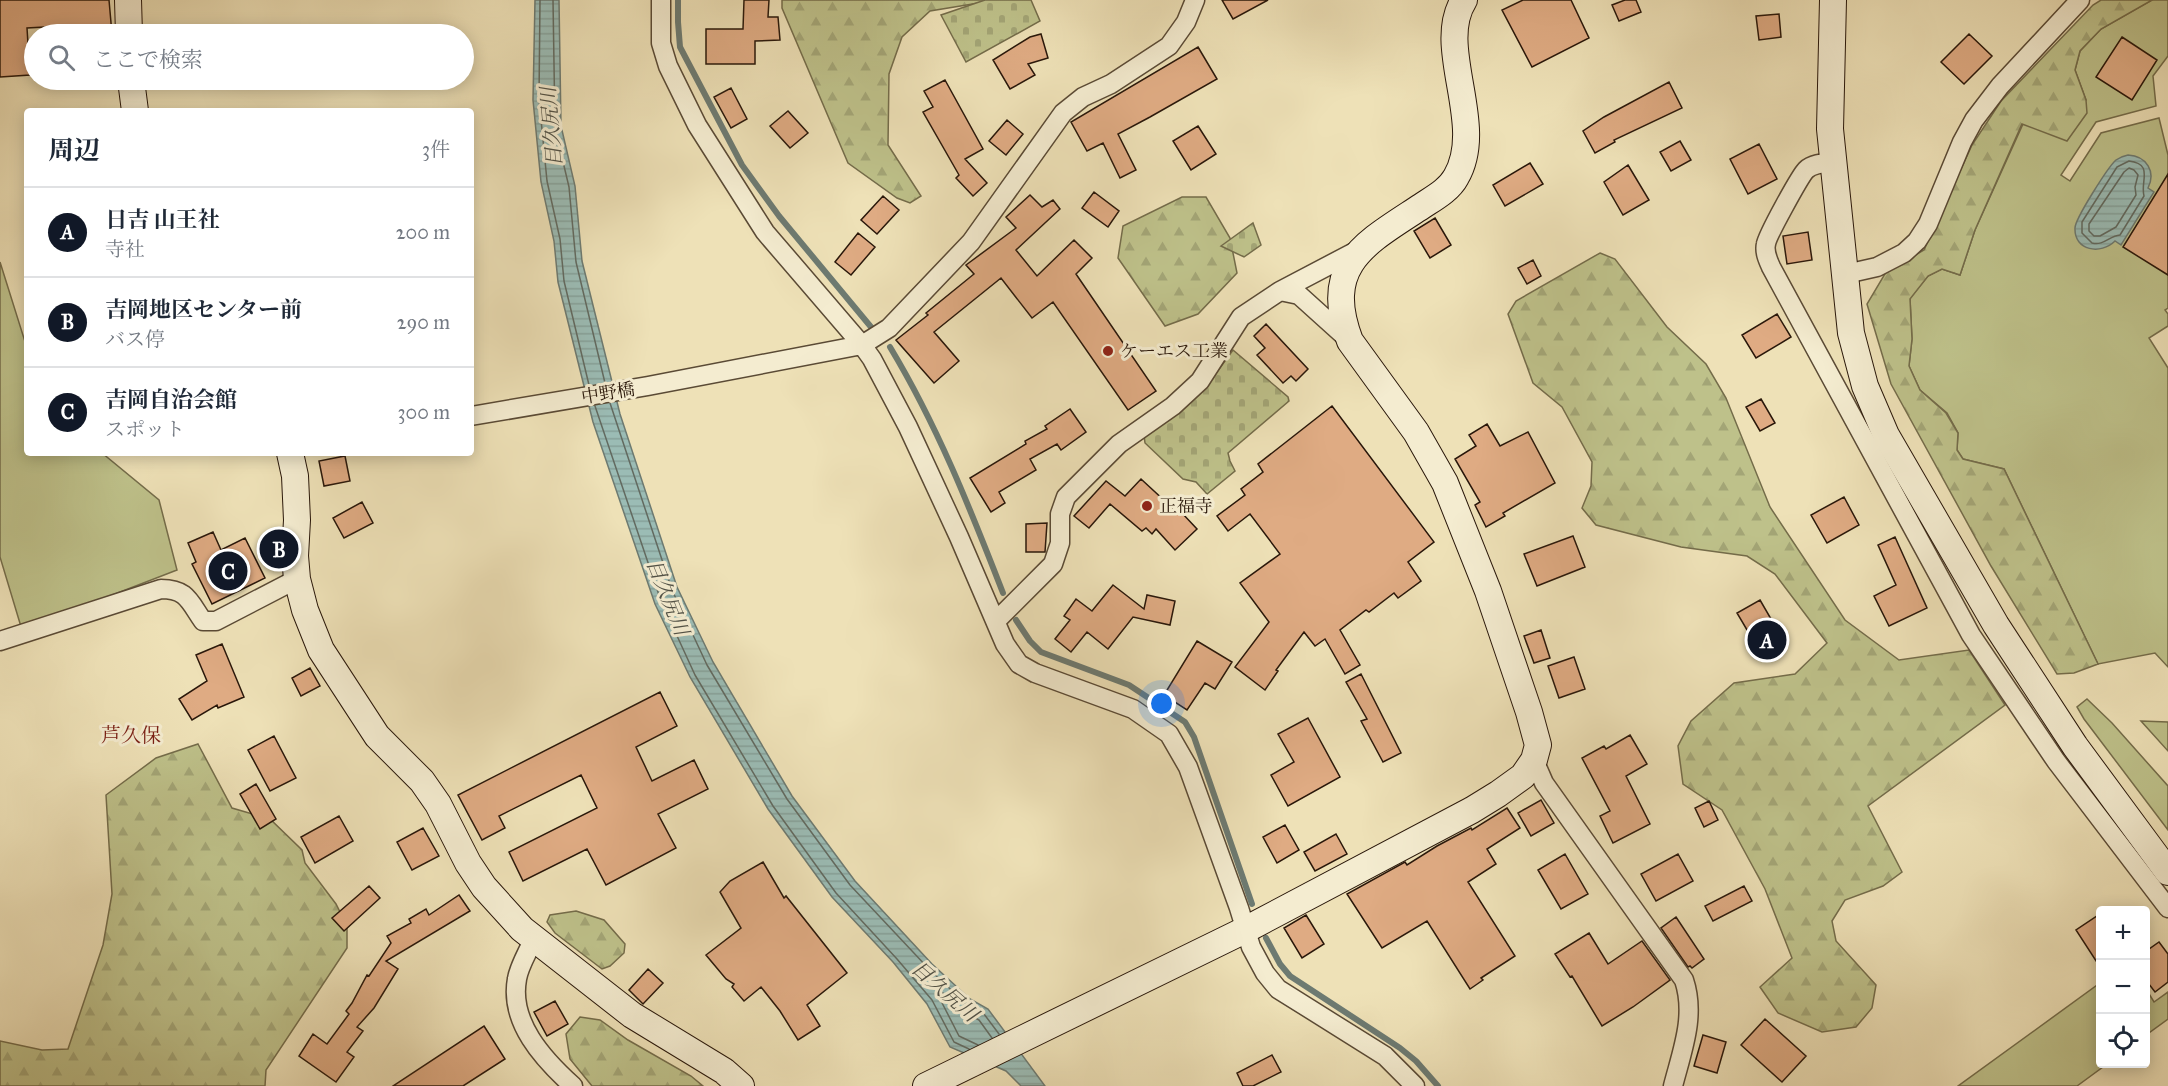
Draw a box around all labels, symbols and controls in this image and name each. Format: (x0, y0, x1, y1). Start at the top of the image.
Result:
search box (24, 24, 474, 90)
icon: search (45, 41, 78, 74)
text: ここで検索 (93, 46, 203, 73)
water label: 目久尻川 (535, 84, 566, 168)
text: 周辺 (48, 134, 100, 166)
text: 3件 (422, 137, 450, 161)
text: 日吉 山王社 (105, 206, 220, 233)
text: A (61, 220, 74, 244)
text: 200 m (396, 220, 450, 244)
text: 寺社 (105, 237, 145, 261)
text: 吉岡地区センター前 (105, 296, 302, 323)
text: B (61, 310, 74, 334)
text: 290 m (397, 310, 450, 334)
text: バス停 (105, 327, 165, 351)
place label: ケーエス工業 (1120, 340, 1228, 362)
marker: ケーエス工業 (1101, 344, 1115, 358)
street label: 中野橋 (580, 378, 636, 408)
text: 吉岡自治会館 (105, 386, 237, 413)
text: C (61, 400, 74, 424)
text: 300 m (398, 400, 450, 424)
text: スポット (105, 417, 185, 441)
place label: 正福寺 (1159, 495, 1213, 517)
marker: 正福寺 (1140, 499, 1154, 513)
pin: B (260, 526, 298, 572)
pin: C (208, 548, 248, 594)
water label: 目久尻川 (642, 555, 695, 640)
pin: A (1748, 618, 1786, 662)
your location (1147, 689, 1176, 718)
district label: 芦久保 (101, 723, 161, 747)
map controls (2096, 906, 2150, 1068)
button: + (2096, 906, 2150, 960)
water label: 目久尻川 (907, 956, 985, 1028)
button: − (2096, 960, 2150, 1014)
button: locate (2096, 1014, 2150, 1068)

